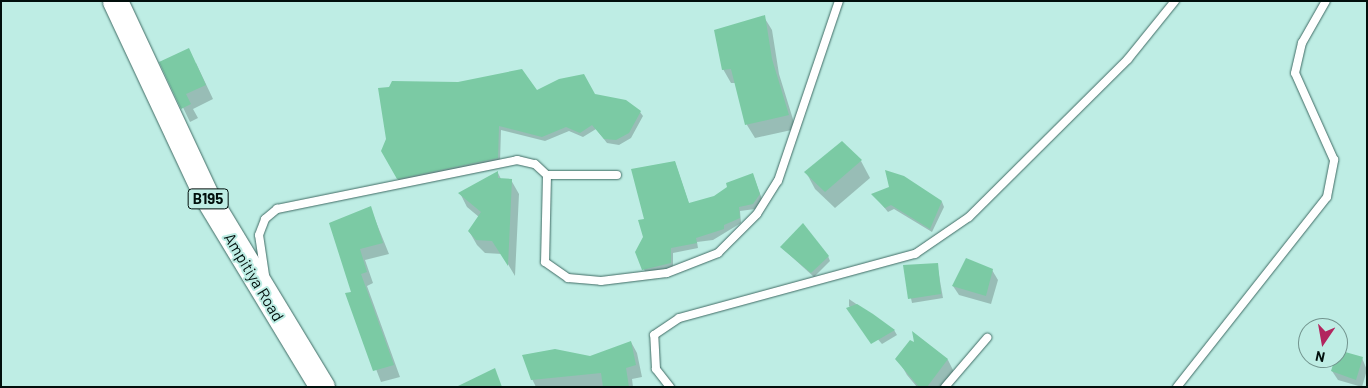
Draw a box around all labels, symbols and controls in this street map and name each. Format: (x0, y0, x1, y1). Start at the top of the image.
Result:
road number: B195 (187, 186, 229, 212)
street label: Ampitiya Road (220, 229, 288, 325)
north arrow (1298, 318, 1348, 368)
text: N (1314, 348, 1326, 366)

